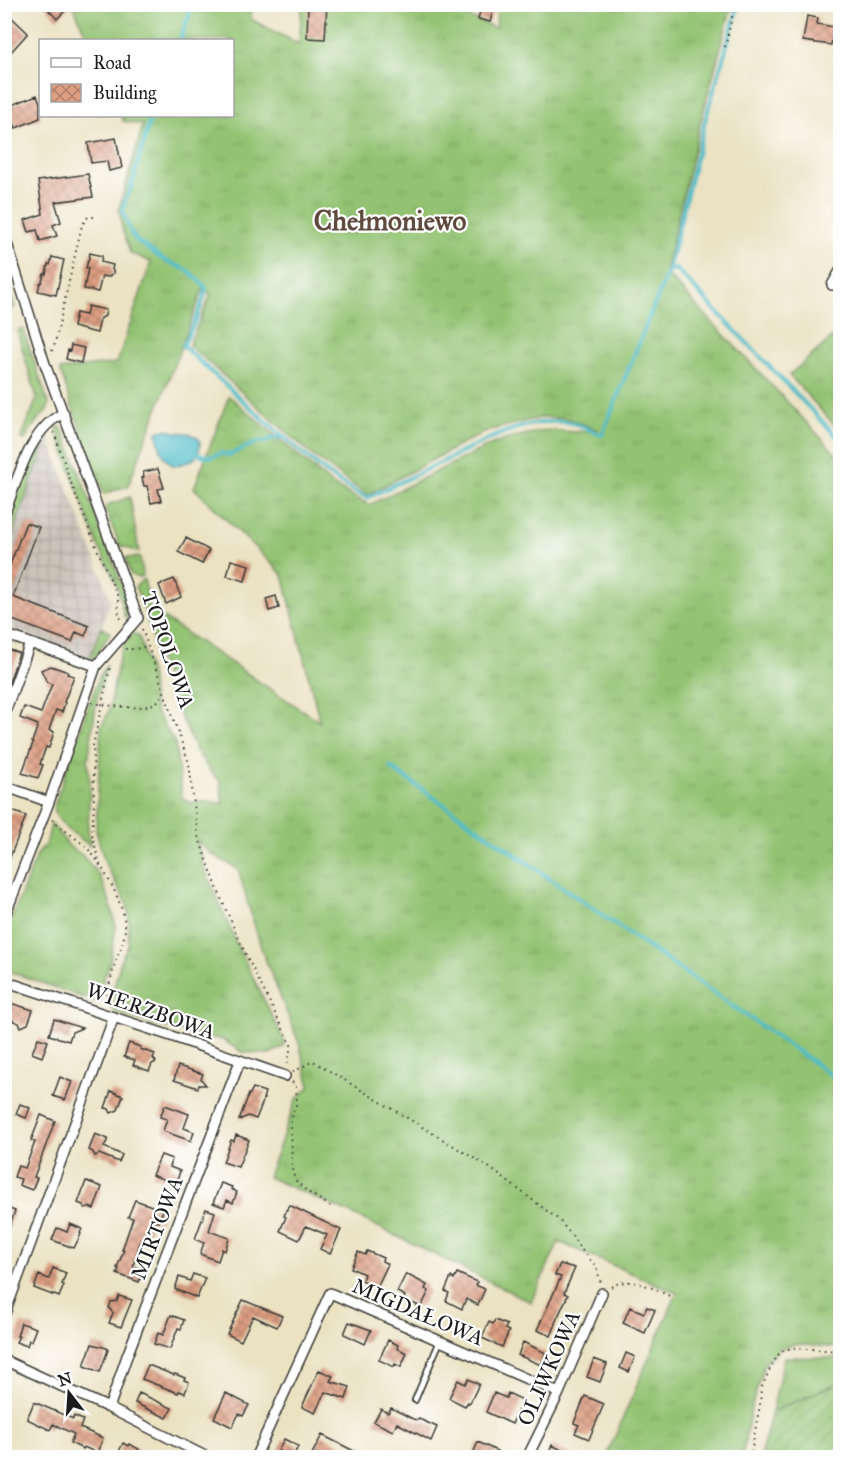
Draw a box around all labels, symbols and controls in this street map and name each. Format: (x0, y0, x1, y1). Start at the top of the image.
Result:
legend (39, 39, 234, 117)
text: Road (93, 52, 131, 74)
text: Building (93, 82, 157, 105)
district label: Chełmoniewo (314, 204, 467, 237)
street label: TOPOLOWA (136, 588, 200, 712)
street label: WIERZBOWA (83, 977, 219, 1045)
street label: MIRTOWA (125, 1173, 189, 1283)
street label: MIGDAŁOWA (348, 1273, 488, 1351)
street label: OLIWKOWA (512, 1306, 586, 1430)
north arrow (39, 1363, 99, 1423)
text: N (55, 1368, 74, 1390)

